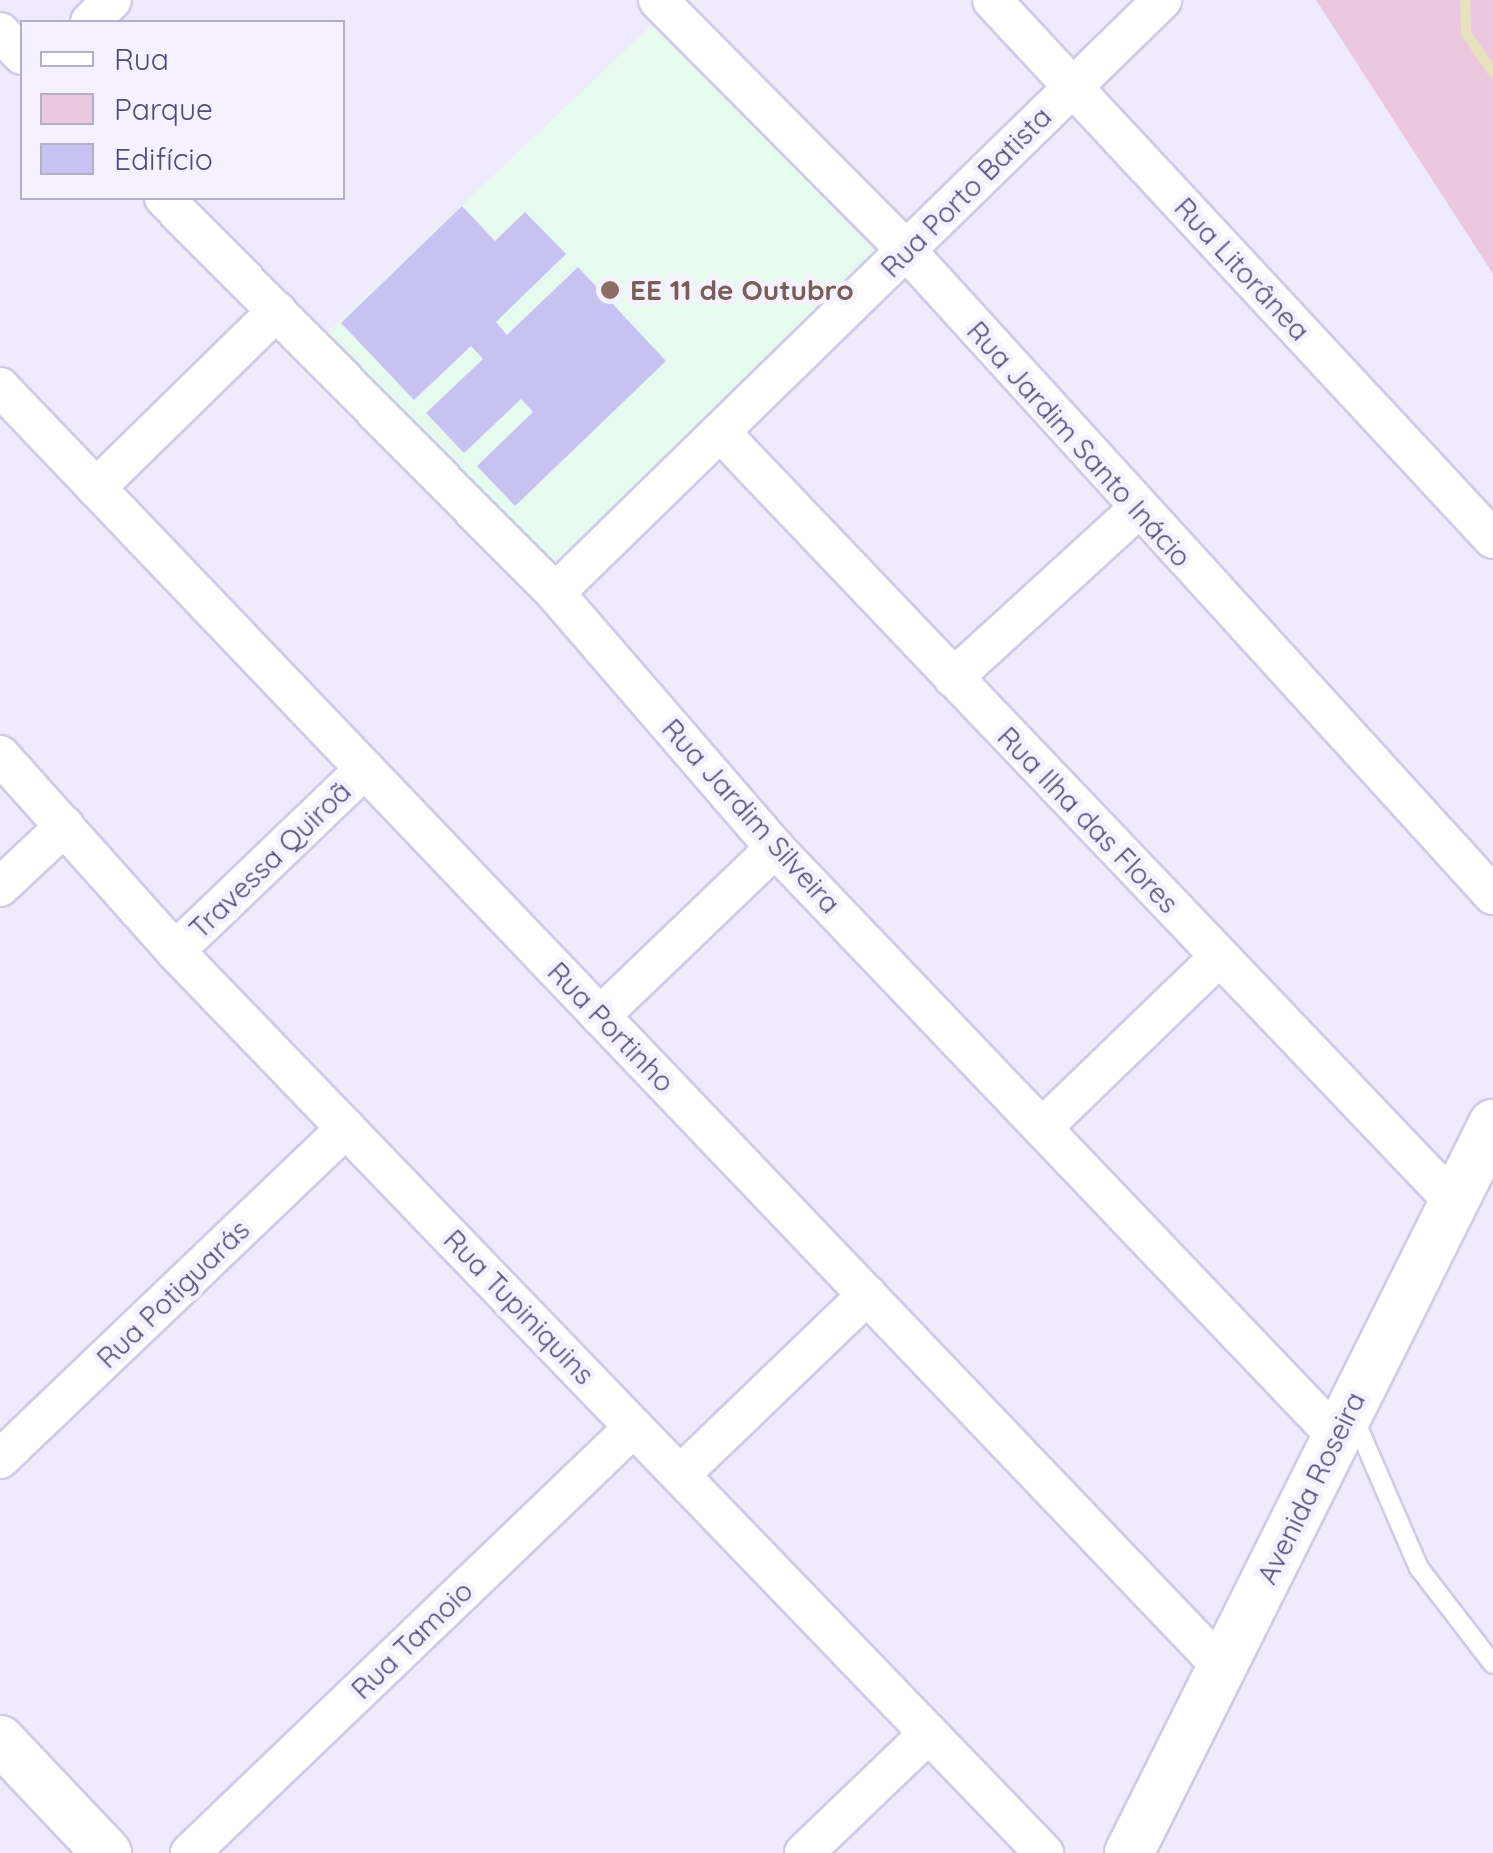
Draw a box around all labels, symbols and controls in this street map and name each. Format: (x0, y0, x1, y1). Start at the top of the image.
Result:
legend (20, 20, 345, 200)
text: Rua (114, 40, 169, 78)
text: Parque (114, 90, 213, 128)
street label: Rua Porto Batista (874, 100, 1058, 284)
text: Edifício (114, 140, 213, 178)
street label: Rua Litorânea (1167, 191, 1317, 347)
place label: EE 11 de Outubro (630, 273, 854, 307)
marker: EE 11 de Outubro (599, 279, 621, 301)
street label: Rua Jardim Santo Inácio (960, 314, 1198, 574)
street label: Rua Jardim Silveira (655, 712, 847, 920)
street label: Rua Ilha das Flores (991, 720, 1185, 920)
street label: Travessa Quiroã (182, 774, 358, 946)
street label: Rua Portinho (541, 955, 681, 1099)
street label: Rua Potiguarás (90, 1213, 256, 1375)
street label: Rua Tupiniquins (437, 1223, 601, 1391)
street label: Avenida Roseira (1250, 1387, 1372, 1589)
street label: Rua Tamoio (344, 1574, 480, 1706)

